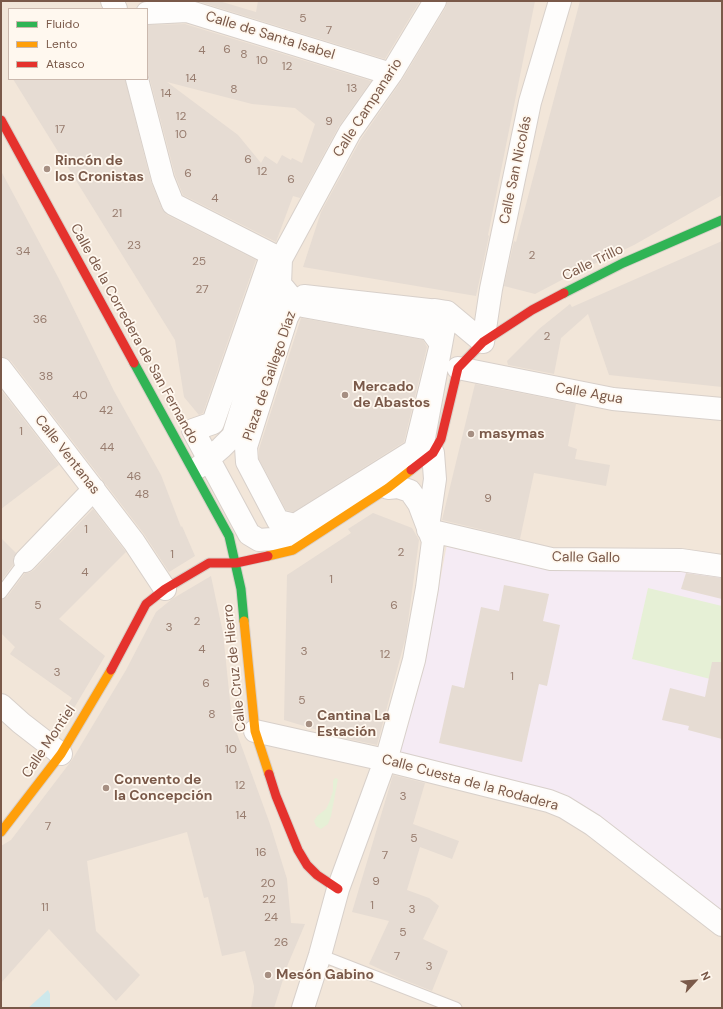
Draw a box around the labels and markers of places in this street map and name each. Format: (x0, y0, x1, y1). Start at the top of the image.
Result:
place label: Rincón de los Cronistas (55, 153, 144, 186)
marker: Rincón de los Cronistas (42, 164, 52, 174)
place label: Mercado de Abastos (353, 379, 430, 412)
marker: Mercado de Abastos (340, 390, 350, 400)
place label: masymas (479, 426, 545, 442)
marker: masymas (466, 429, 476, 439)
place label: Cantina La Estación (317, 708, 390, 740)
marker: Cantina La Estación (304, 719, 314, 729)
place label: Convento de la Concepción (114, 772, 212, 804)
marker: Convento de la Concepción (101, 783, 111, 793)
place label: Mesón Gabino (276, 967, 374, 983)
marker: Mesón Gabino (263, 970, 273, 980)

